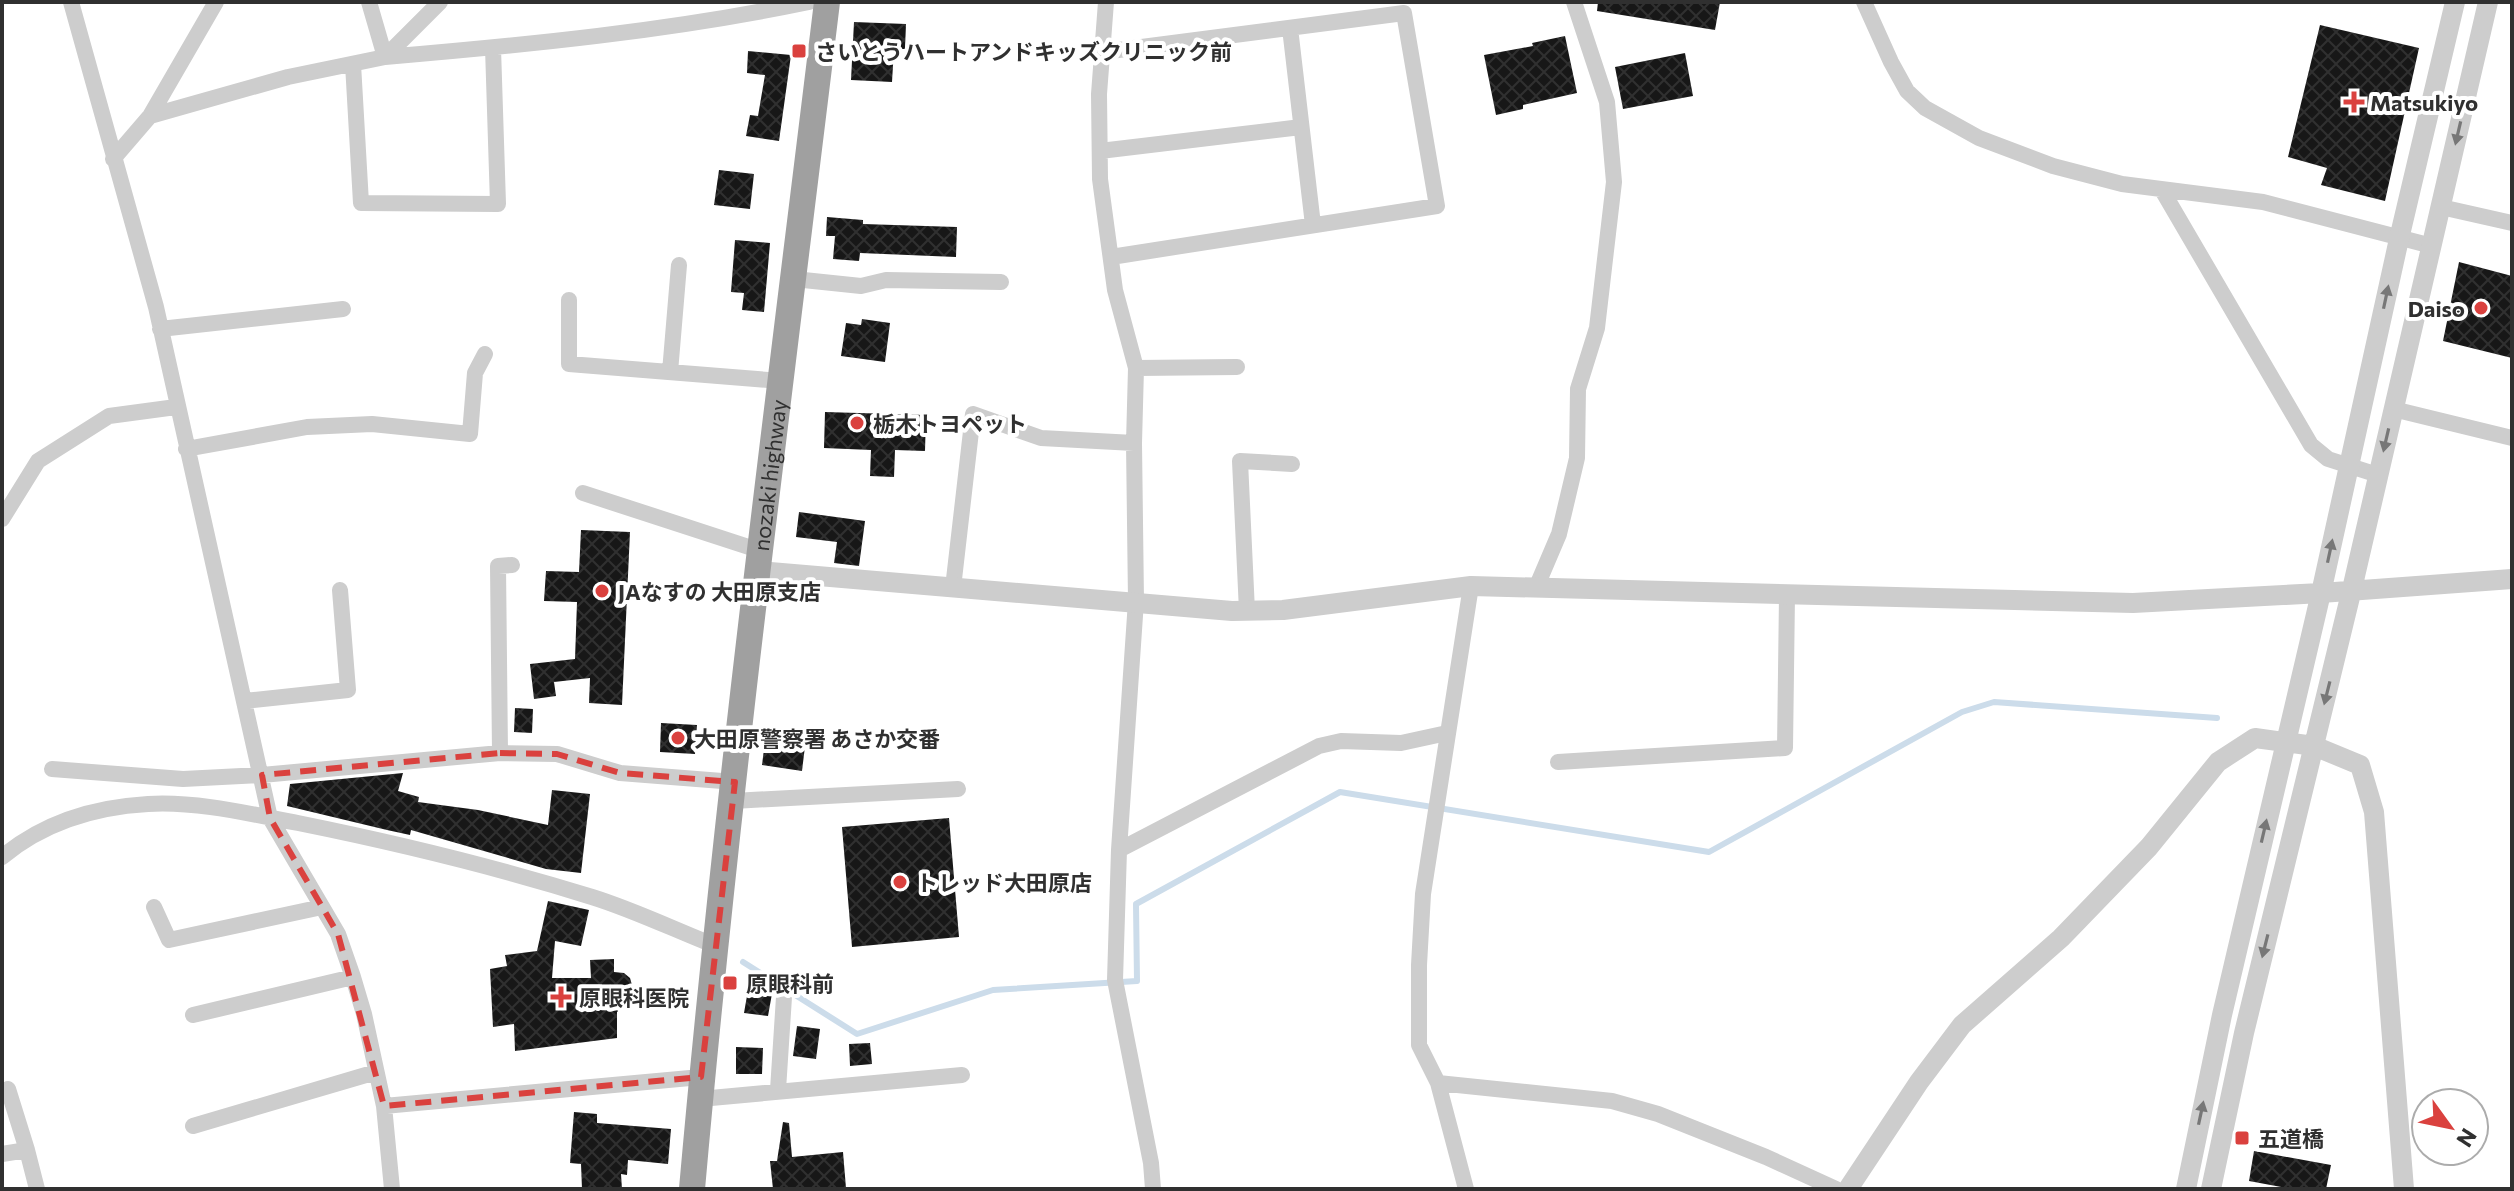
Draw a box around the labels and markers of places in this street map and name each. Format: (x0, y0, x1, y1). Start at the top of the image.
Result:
place label: さいとうハートアンドキッズクリニック前 (815, 38, 1232, 65)
marker: さいとうハートアンドキッズクリニック前 (790, 42, 808, 60)
place label: Matsukiyo (2370, 89, 2478, 116)
marker: Matsukiyo (2345, 93, 2363, 111)
place label: Daiso (2408, 295, 2465, 322)
marker: Daiso (2472, 299, 2490, 317)
place label: 栃木トヨペット (873, 410, 1027, 437)
marker: 栃木トヨペット (848, 414, 866, 432)
place label: JAなすの 大田原支店 (618, 578, 821, 605)
marker: JAなすの 大田原支店 (593, 582, 611, 600)
place label: 大田原警察署 あさか交番 (694, 725, 940, 752)
marker: 大田原警察署 あさか交番 (669, 729, 687, 747)
place label: トレッド大田原店 (916, 869, 1092, 896)
marker: トレッド大田原店 (891, 873, 909, 891)
place label: 原眼科前 (746, 970, 834, 997)
marker: 原眼科前 (721, 974, 739, 992)
place label: 原眼科医院 (579, 984, 689, 1011)
marker: 原眼科医院 (550, 986, 572, 1008)
place label: 五道橋 (2258, 1125, 2324, 1152)
marker: 五道橋 (2233, 1129, 2251, 1147)

